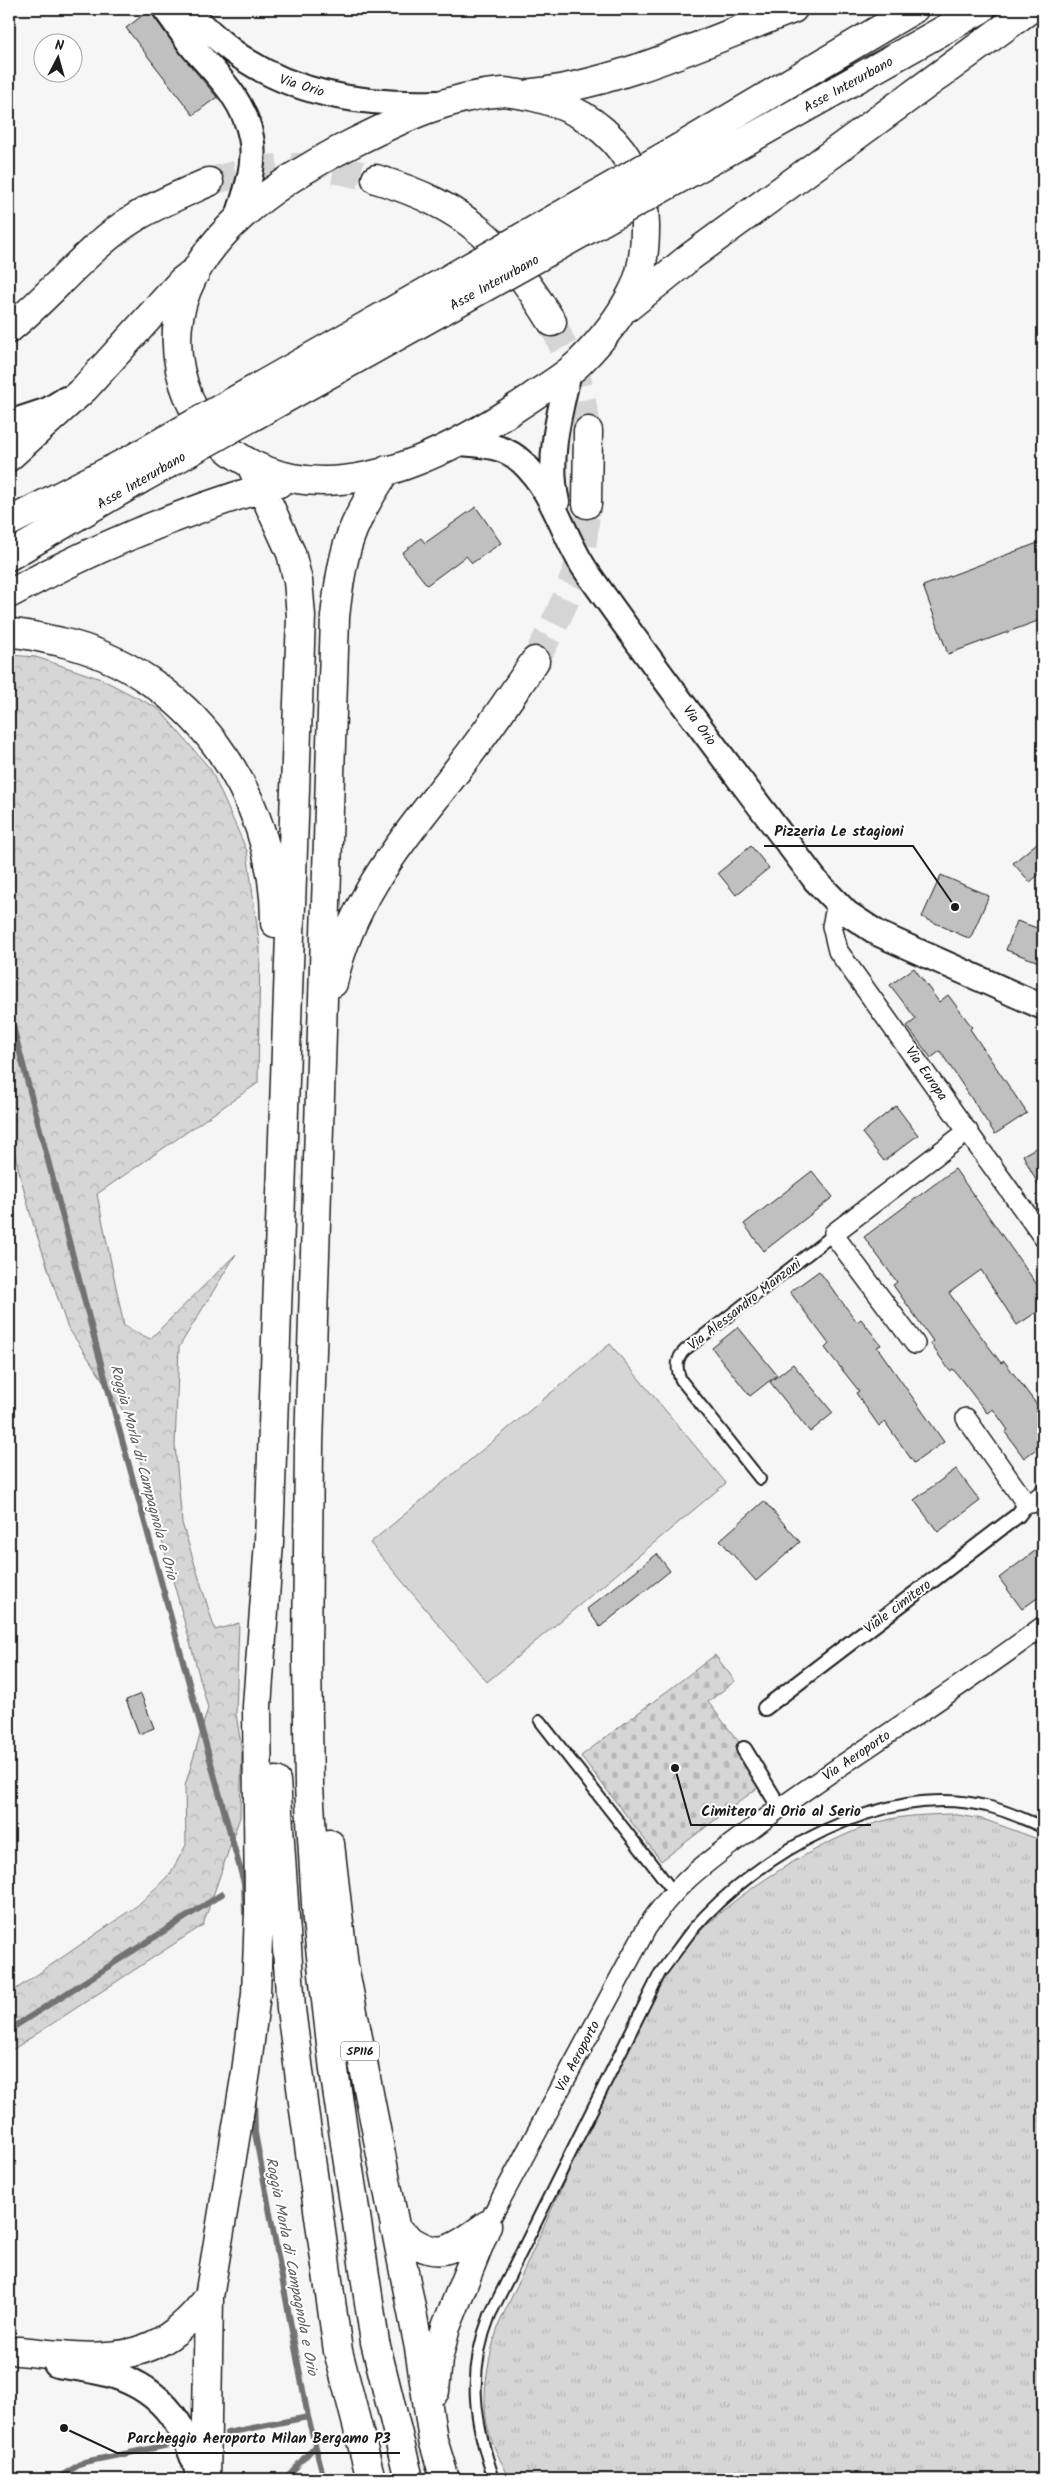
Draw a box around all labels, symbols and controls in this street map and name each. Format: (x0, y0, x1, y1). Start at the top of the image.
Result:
north arrow (32, 32, 82, 82)
text: N (54, 35, 65, 57)
street label: Asse Interurbano (800, 51, 897, 119)
street label: Via Orio (277, 69, 327, 103)
street label: Asse Interurbano (446, 249, 543, 317)
street label: Asse Interurbano (93, 446, 190, 515)
street label: Via Orio (677, 701, 722, 751)
callout: Pizzeria Le stagioni (764, 816, 913, 846)
text: Pizzeria Le stagioni (774, 820, 905, 844)
street label: Via Europa (899, 1042, 953, 1105)
street label: Via Alessandro Manzoni (683, 1253, 807, 1356)
water label: Roggia Morla di Campagnola e Orio (103, 1362, 184, 1584)
street label: Viale cimitero (859, 1574, 936, 1639)
street label: Via Aeroporto (818, 1725, 895, 1787)
callout: Cimitero di Orio al Serio (691, 1795, 871, 1825)
text: Cimitero di Orio al Serio (701, 1800, 861, 1824)
street label: Via Aeroporto (550, 2017, 606, 2096)
road number: SP116 (341, 2042, 379, 2060)
water label: Roggia Morla di Campagnola e Orio (258, 2155, 324, 2379)
callout: Parcheggio Aeroporto Milan Bergamo P3 (117, 2423, 400, 2453)
text: Parcheggio Aeroporto Milan Bergamo P3 (127, 2427, 391, 2451)

